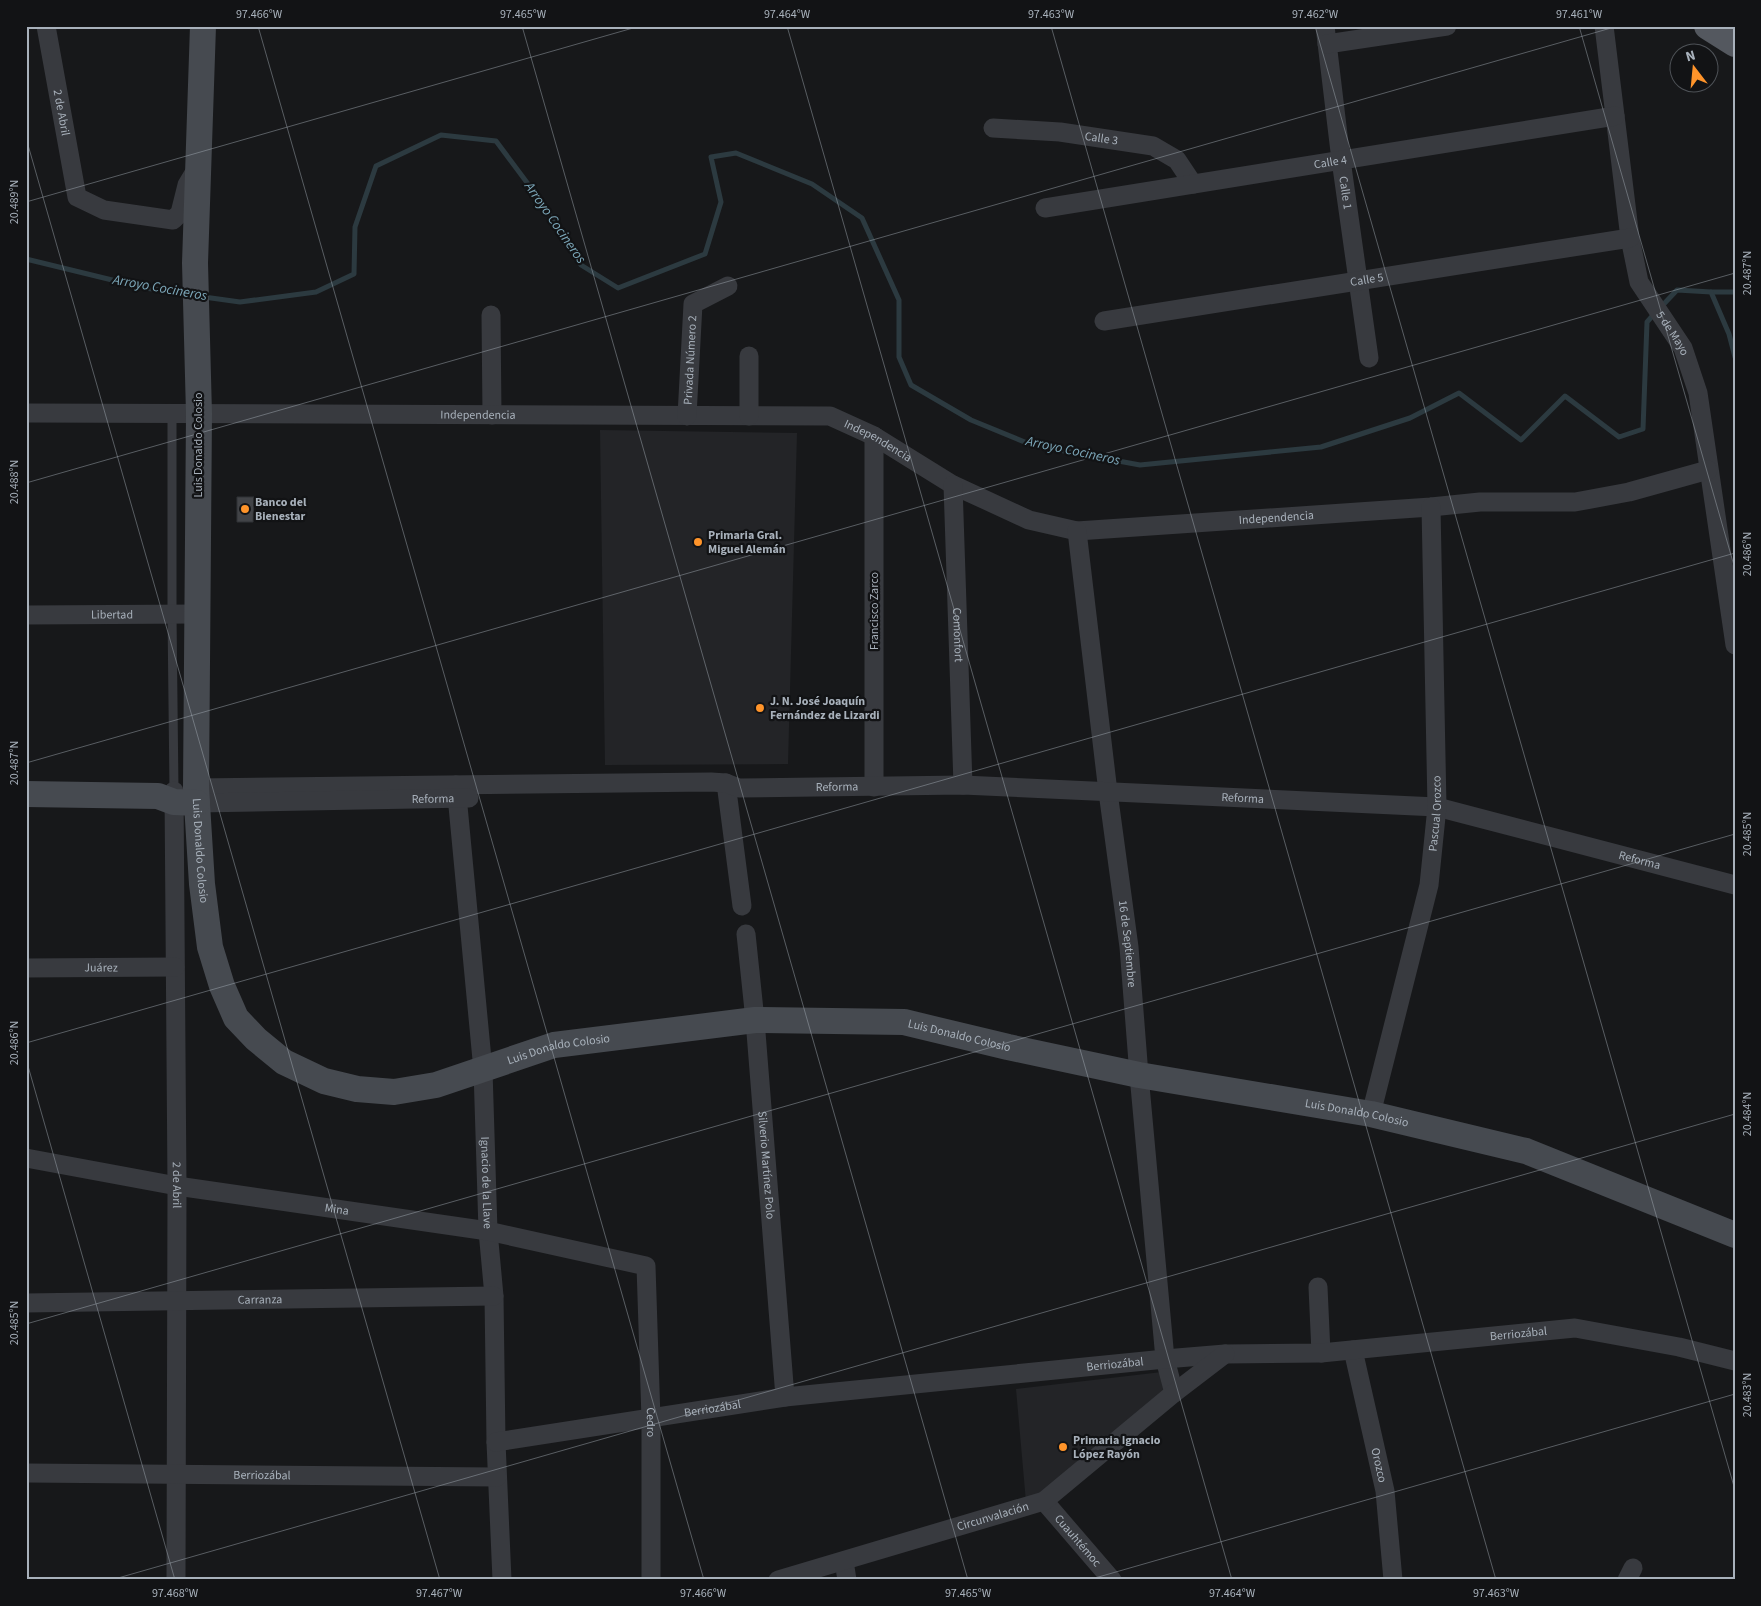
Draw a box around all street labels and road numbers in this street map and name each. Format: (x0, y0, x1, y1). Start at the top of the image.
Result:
street label: 2 de Abril (49, 88, 74, 137)
street label: Calle 3 (1084, 127, 1119, 149)
street label: Calle 4 (1312, 151, 1348, 173)
street label: Calle 1 (1335, 175, 1356, 210)
street label: Calle 5 (1349, 269, 1385, 291)
street label: 5 de Mayo (1652, 308, 1693, 358)
street label: Privada Número 2 (679, 315, 701, 405)
street label: Luis Donaldo Colosio (190, 392, 207, 498)
street label: Independencia (440, 406, 516, 423)
street label: Independencia (841, 415, 915, 466)
street label: Independencia (1238, 506, 1314, 529)
street label: Francisco Zarco (866, 572, 883, 650)
street label: Libertad (91, 606, 133, 623)
street label: Comonfort (949, 607, 967, 662)
street label: Pascual Orozco (1424, 775, 1446, 852)
street label: Reforma (816, 778, 858, 795)
street label: Reforma (1221, 788, 1264, 807)
street label: Reforma (411, 790, 454, 808)
street label: Luis Donaldo Colosio (188, 798, 213, 904)
street label: Reforma (1617, 846, 1662, 874)
street label: 16 de Septiembre (1114, 899, 1141, 988)
street label: Juárez (84, 959, 118, 976)
street label: Luis Donaldo Colosio (906, 1015, 1013, 1056)
street label: Luis Donaldo Colosio (505, 1030, 611, 1069)
street label: Luis Donaldo Colosio (1304, 1095, 1410, 1131)
street label: Silverio Martínez Polo (754, 1110, 779, 1220)
street label: Ignacio de la Llave (477, 1136, 496, 1229)
street label: 2 de Abril (168, 1162, 186, 1208)
street label: Mina (324, 1199, 350, 1219)
street label: Carranza (238, 1291, 282, 1308)
street label: Berriozábal (1489, 1322, 1548, 1345)
street label: Berriozábal (1086, 1353, 1144, 1375)
street label: Berriozábal (683, 1396, 742, 1421)
street label: Cedro (642, 1407, 660, 1437)
street label: Orozco (1367, 1446, 1391, 1484)
street label: Berriozábal (233, 1466, 291, 1484)
street label: Circunvalación (955, 1497, 1031, 1535)
street label: Cuauhtémoc (1051, 1511, 1106, 1571)

